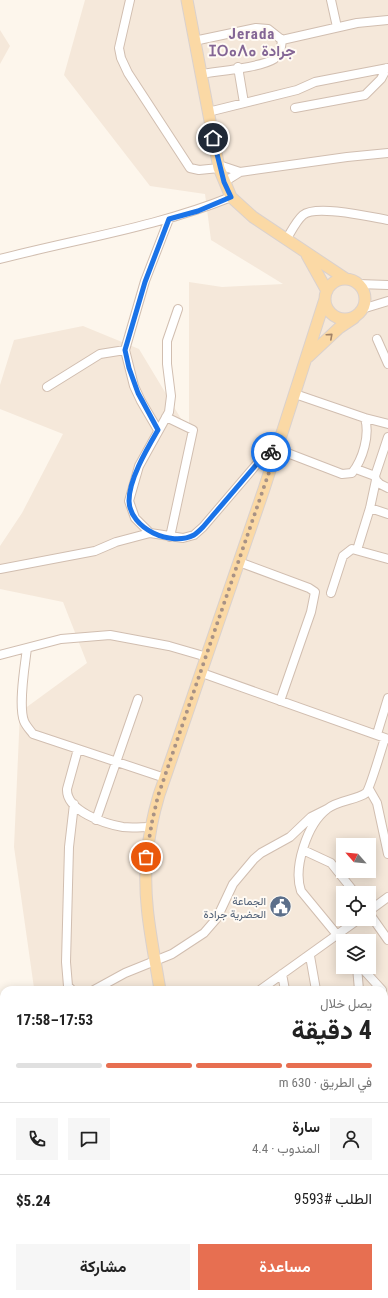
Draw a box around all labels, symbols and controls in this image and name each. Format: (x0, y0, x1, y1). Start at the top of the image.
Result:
district label: Jerada ⵊⵔⴰⴷⴰ جرادة (209, 25, 295, 60)
pin (196, 121, 230, 155)
icon: home (202, 127, 224, 149)
one-way arrow (326, 334, 333, 341)
courier (251, 432, 291, 472)
icon: bike (260, 441, 282, 463)
north arrow (336, 838, 376, 878)
map controls (336, 838, 376, 974)
pin (129, 840, 163, 874)
icon: bag (135, 846, 157, 868)
button: locate (336, 886, 376, 926)
public building icon: الجماعة الحضرية جرادة (268, 894, 294, 920)
place label: الجماعة الحضرية جرادة (204, 895, 266, 921)
button: layers (336, 934, 376, 974)
text: يصل خلال (320, 996, 372, 1011)
text: 17:53–17:58 (16, 1011, 93, 1029)
text: 4 دقيقة (292, 1015, 372, 1045)
text: في الطريق · 630 m (279, 1075, 372, 1090)
button: phone (16, 1118, 58, 1160)
button: chat (68, 1118, 110, 1160)
text: سارة (292, 1118, 320, 1136)
button: person (330, 1118, 372, 1160)
text: المندوب · 4.4 (252, 1141, 320, 1156)
text: الطلب #9593 (294, 1190, 372, 1208)
text: $5.24 (16, 1192, 51, 1210)
button: مشاركة (16, 1244, 190, 1290)
button: مساعدة (198, 1244, 372, 1290)

